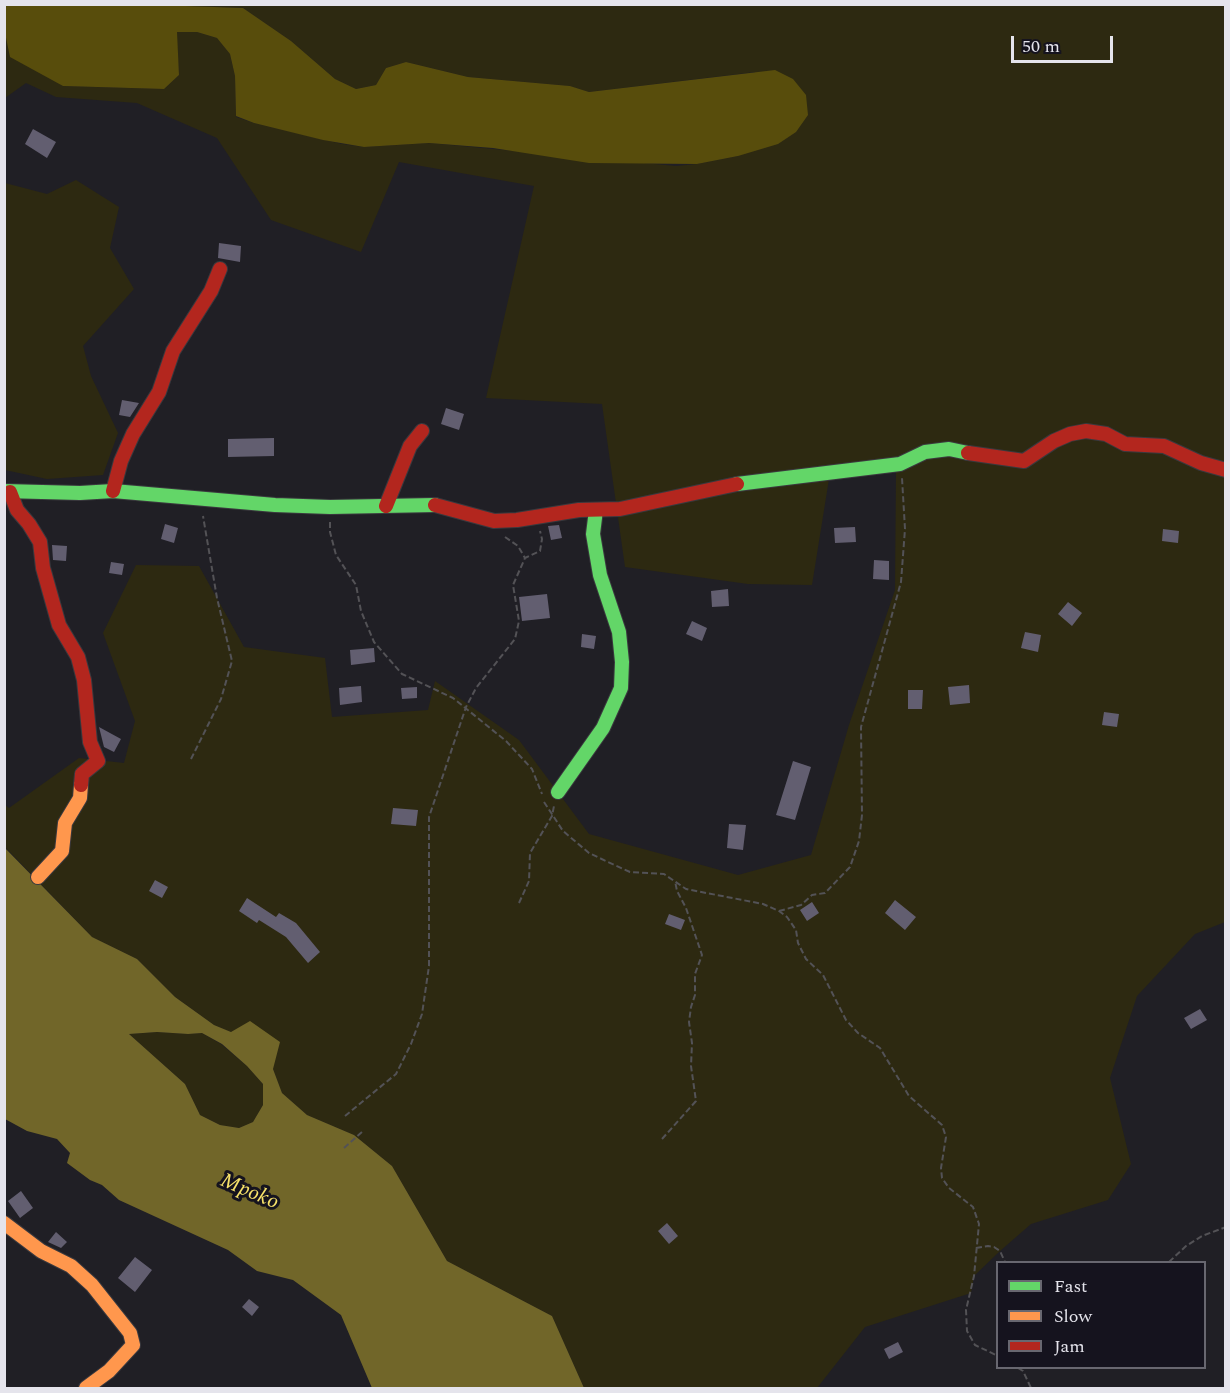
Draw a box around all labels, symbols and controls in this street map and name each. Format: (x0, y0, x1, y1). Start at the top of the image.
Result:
scale bar (1014, 24, 1116, 62)
text: 50 m (1022, 33, 1060, 60)
water label: Mpoko (216, 1169, 282, 1217)
legend (996, 1261, 1206, 1369)
text: Fast (1054, 1273, 1087, 1300)
text: Slow (1054, 1303, 1092, 1330)
text: Jam (1054, 1333, 1085, 1360)

